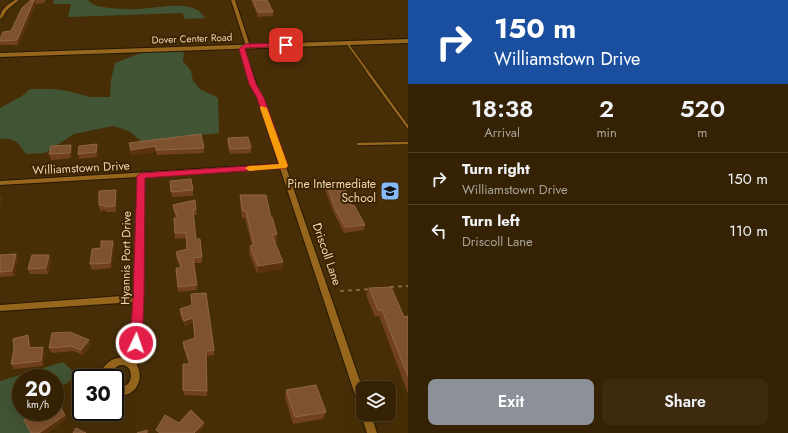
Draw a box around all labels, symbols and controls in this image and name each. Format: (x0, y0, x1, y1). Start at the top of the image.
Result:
text: 150 m (494, 8, 576, 49)
icon: right (428, 16, 480, 68)
pin (269, 28, 303, 62)
street label: Dover Center Road (151, 30, 233, 47)
icon: arrive (275, 34, 297, 56)
text: Williamstown Drive (494, 46, 640, 72)
text: 18:38 (471, 91, 533, 126)
text: 2 (599, 91, 614, 126)
text: 520 (680, 91, 725, 126)
text: Arrival (484, 123, 520, 142)
text: min (596, 123, 617, 142)
text: m (697, 123, 707, 142)
street label: Williamstown Drive (32, 156, 130, 180)
text: Turn right (462, 158, 530, 180)
icon: right (428, 168, 450, 190)
text: 150 m (728, 168, 768, 190)
place label: Pine Intermediate School (287, 175, 376, 207)
school or university icon: Pine Intermediate School (379, 180, 401, 202)
text: Williamstown Drive (462, 180, 568, 199)
text: Turn left (462, 210, 520, 232)
street label: Hyannis Port Drive (116, 211, 136, 305)
street label: Driscoll Lane (308, 220, 346, 288)
icon: left (428, 220, 450, 242)
text: 110 m (729, 220, 768, 242)
text: Driscoll Lane (462, 232, 533, 251)
position arrow (115, 322, 157, 364)
speed limit sign: 30 (72, 369, 124, 421)
text: 20 (25, 375, 51, 404)
button: Exit (428, 379, 594, 425)
button: Share (602, 379, 768, 425)
map controls (356, 381, 396, 421)
button: layers (356, 381, 396, 421)
text: km/h (27, 397, 49, 412)

